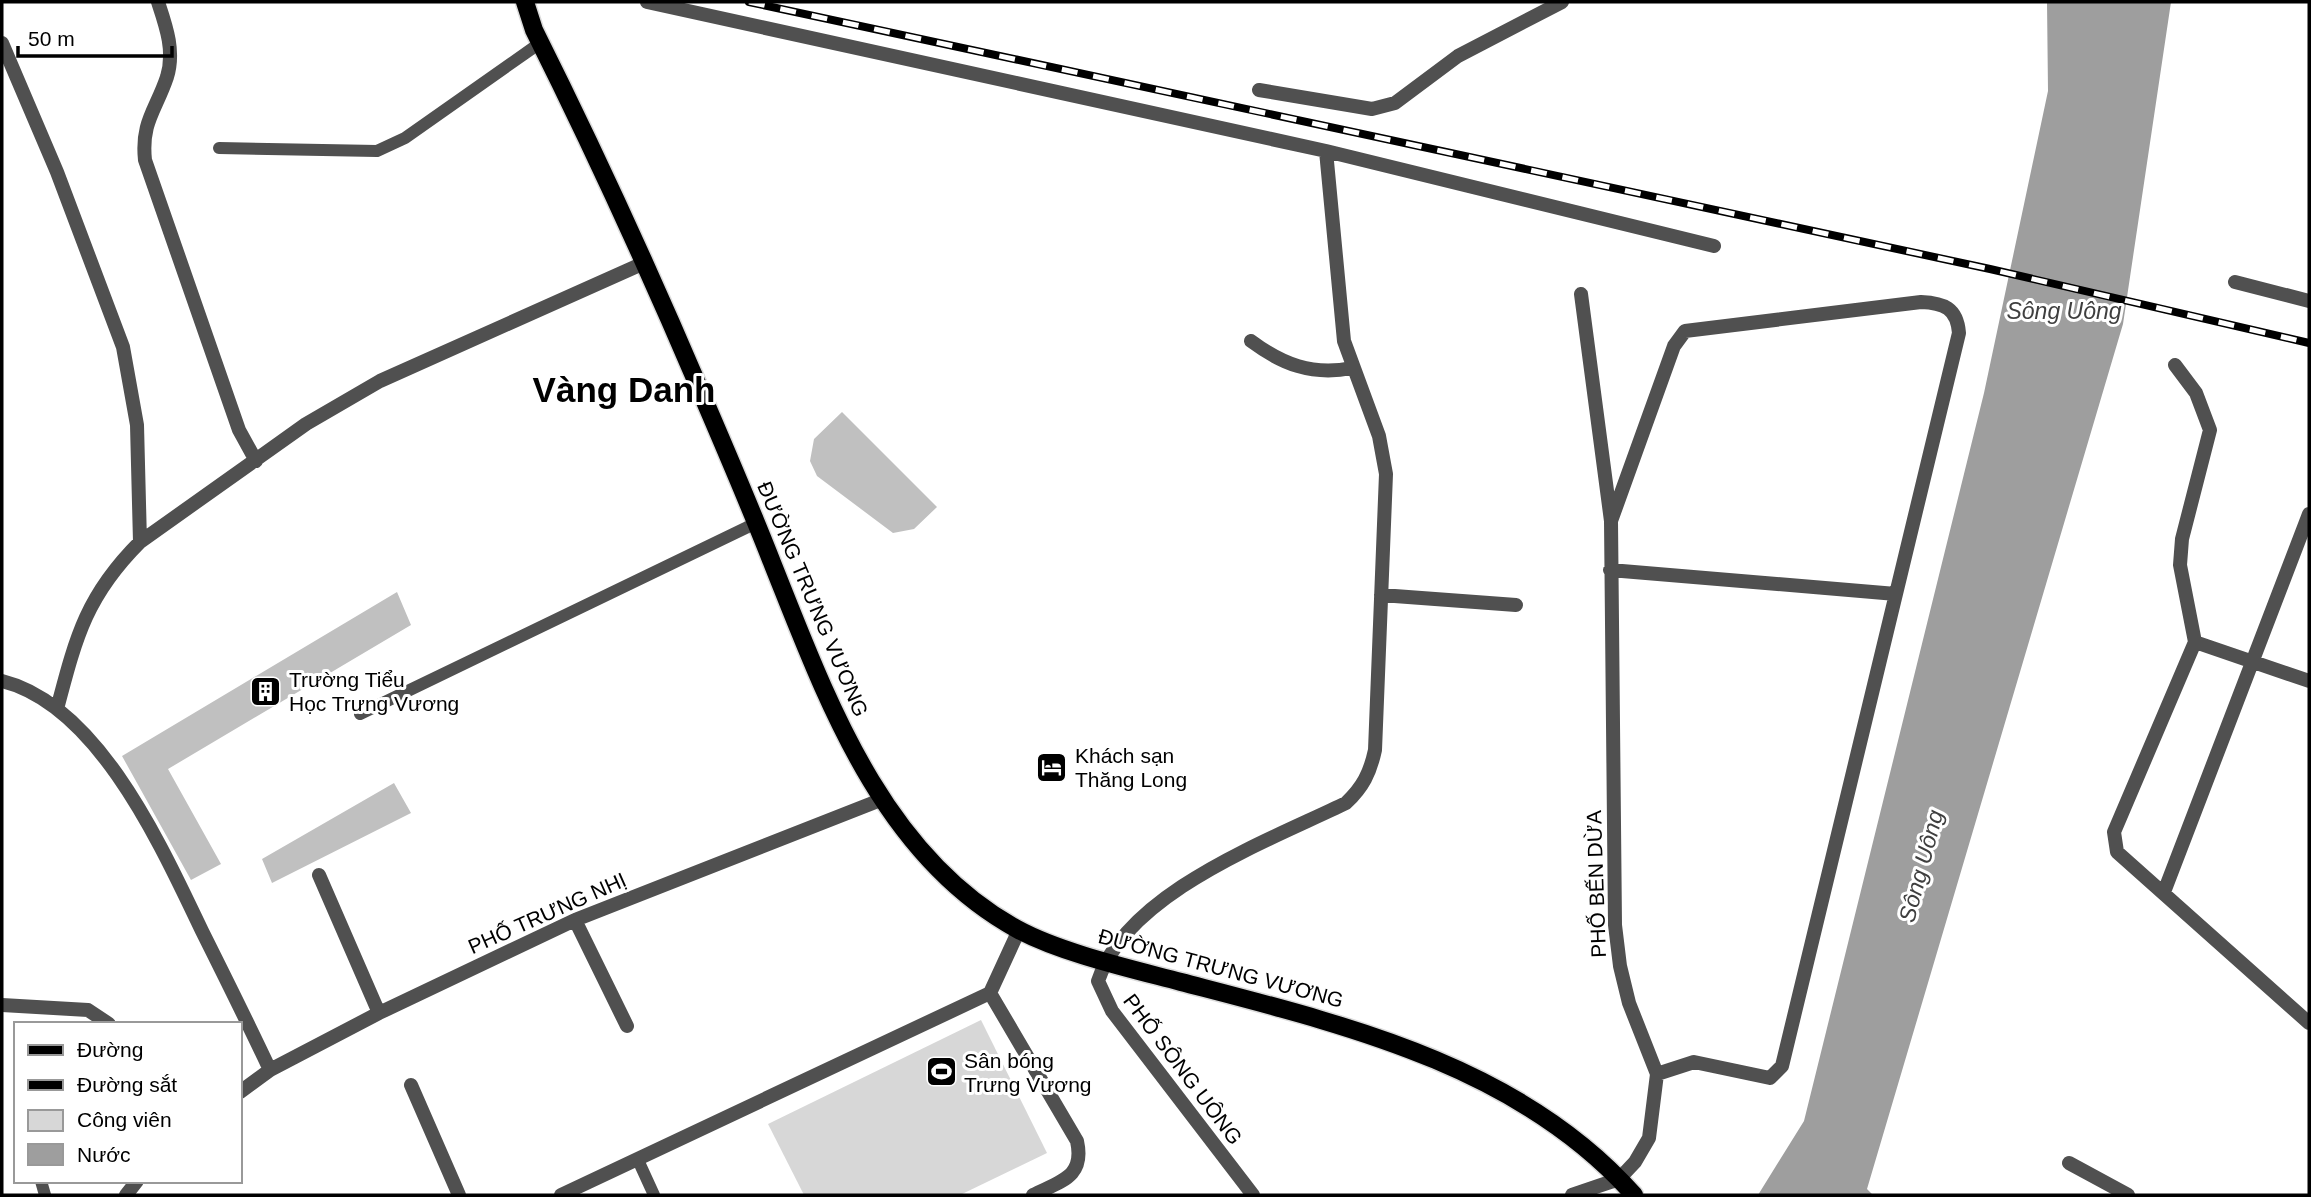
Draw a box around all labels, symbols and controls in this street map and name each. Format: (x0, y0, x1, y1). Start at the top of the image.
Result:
scale bar (18, 14, 172, 58)
text: 50 m (28, 27, 75, 50)
water label: Sông Uông (2006, 298, 2122, 324)
district label: Vàng Danh (533, 370, 715, 409)
street label: ĐƯỜNG TRƯNG VƯƠNG (753, 478, 873, 720)
place label: Trường Tiểu Học Trưng Vương (289, 668, 459, 715)
building icon: Trường Tiểu Học Trưng Vương (249, 674, 283, 708)
place label: Khách sạn Thăng Long (1075, 744, 1187, 791)
hotel icon: Khách sạn Thăng Long (1035, 750, 1069, 784)
water label: Sông Uông (1894, 807, 1949, 925)
street label: PHỐ BẾN DỪA (1582, 810, 1610, 958)
street label: PHỐ TRƯNG NHỊ (464, 868, 630, 958)
street label: ĐƯỜNG TRƯNG VƯƠNG (1096, 924, 1346, 1012)
street label: PHỐ SÔNG UÔNG (1119, 989, 1247, 1149)
legend (14, 1022, 242, 1183)
text: Đường (77, 1038, 143, 1061)
place label: Sân bóng Trưng Vương (964, 1049, 1092, 1096)
sports icon: Sân bóng Trưng Vương (924, 1055, 958, 1089)
text: Đường sắt (77, 1073, 177, 1096)
text: Công viên (77, 1108, 172, 1131)
text: Nước (77, 1143, 131, 1166)

